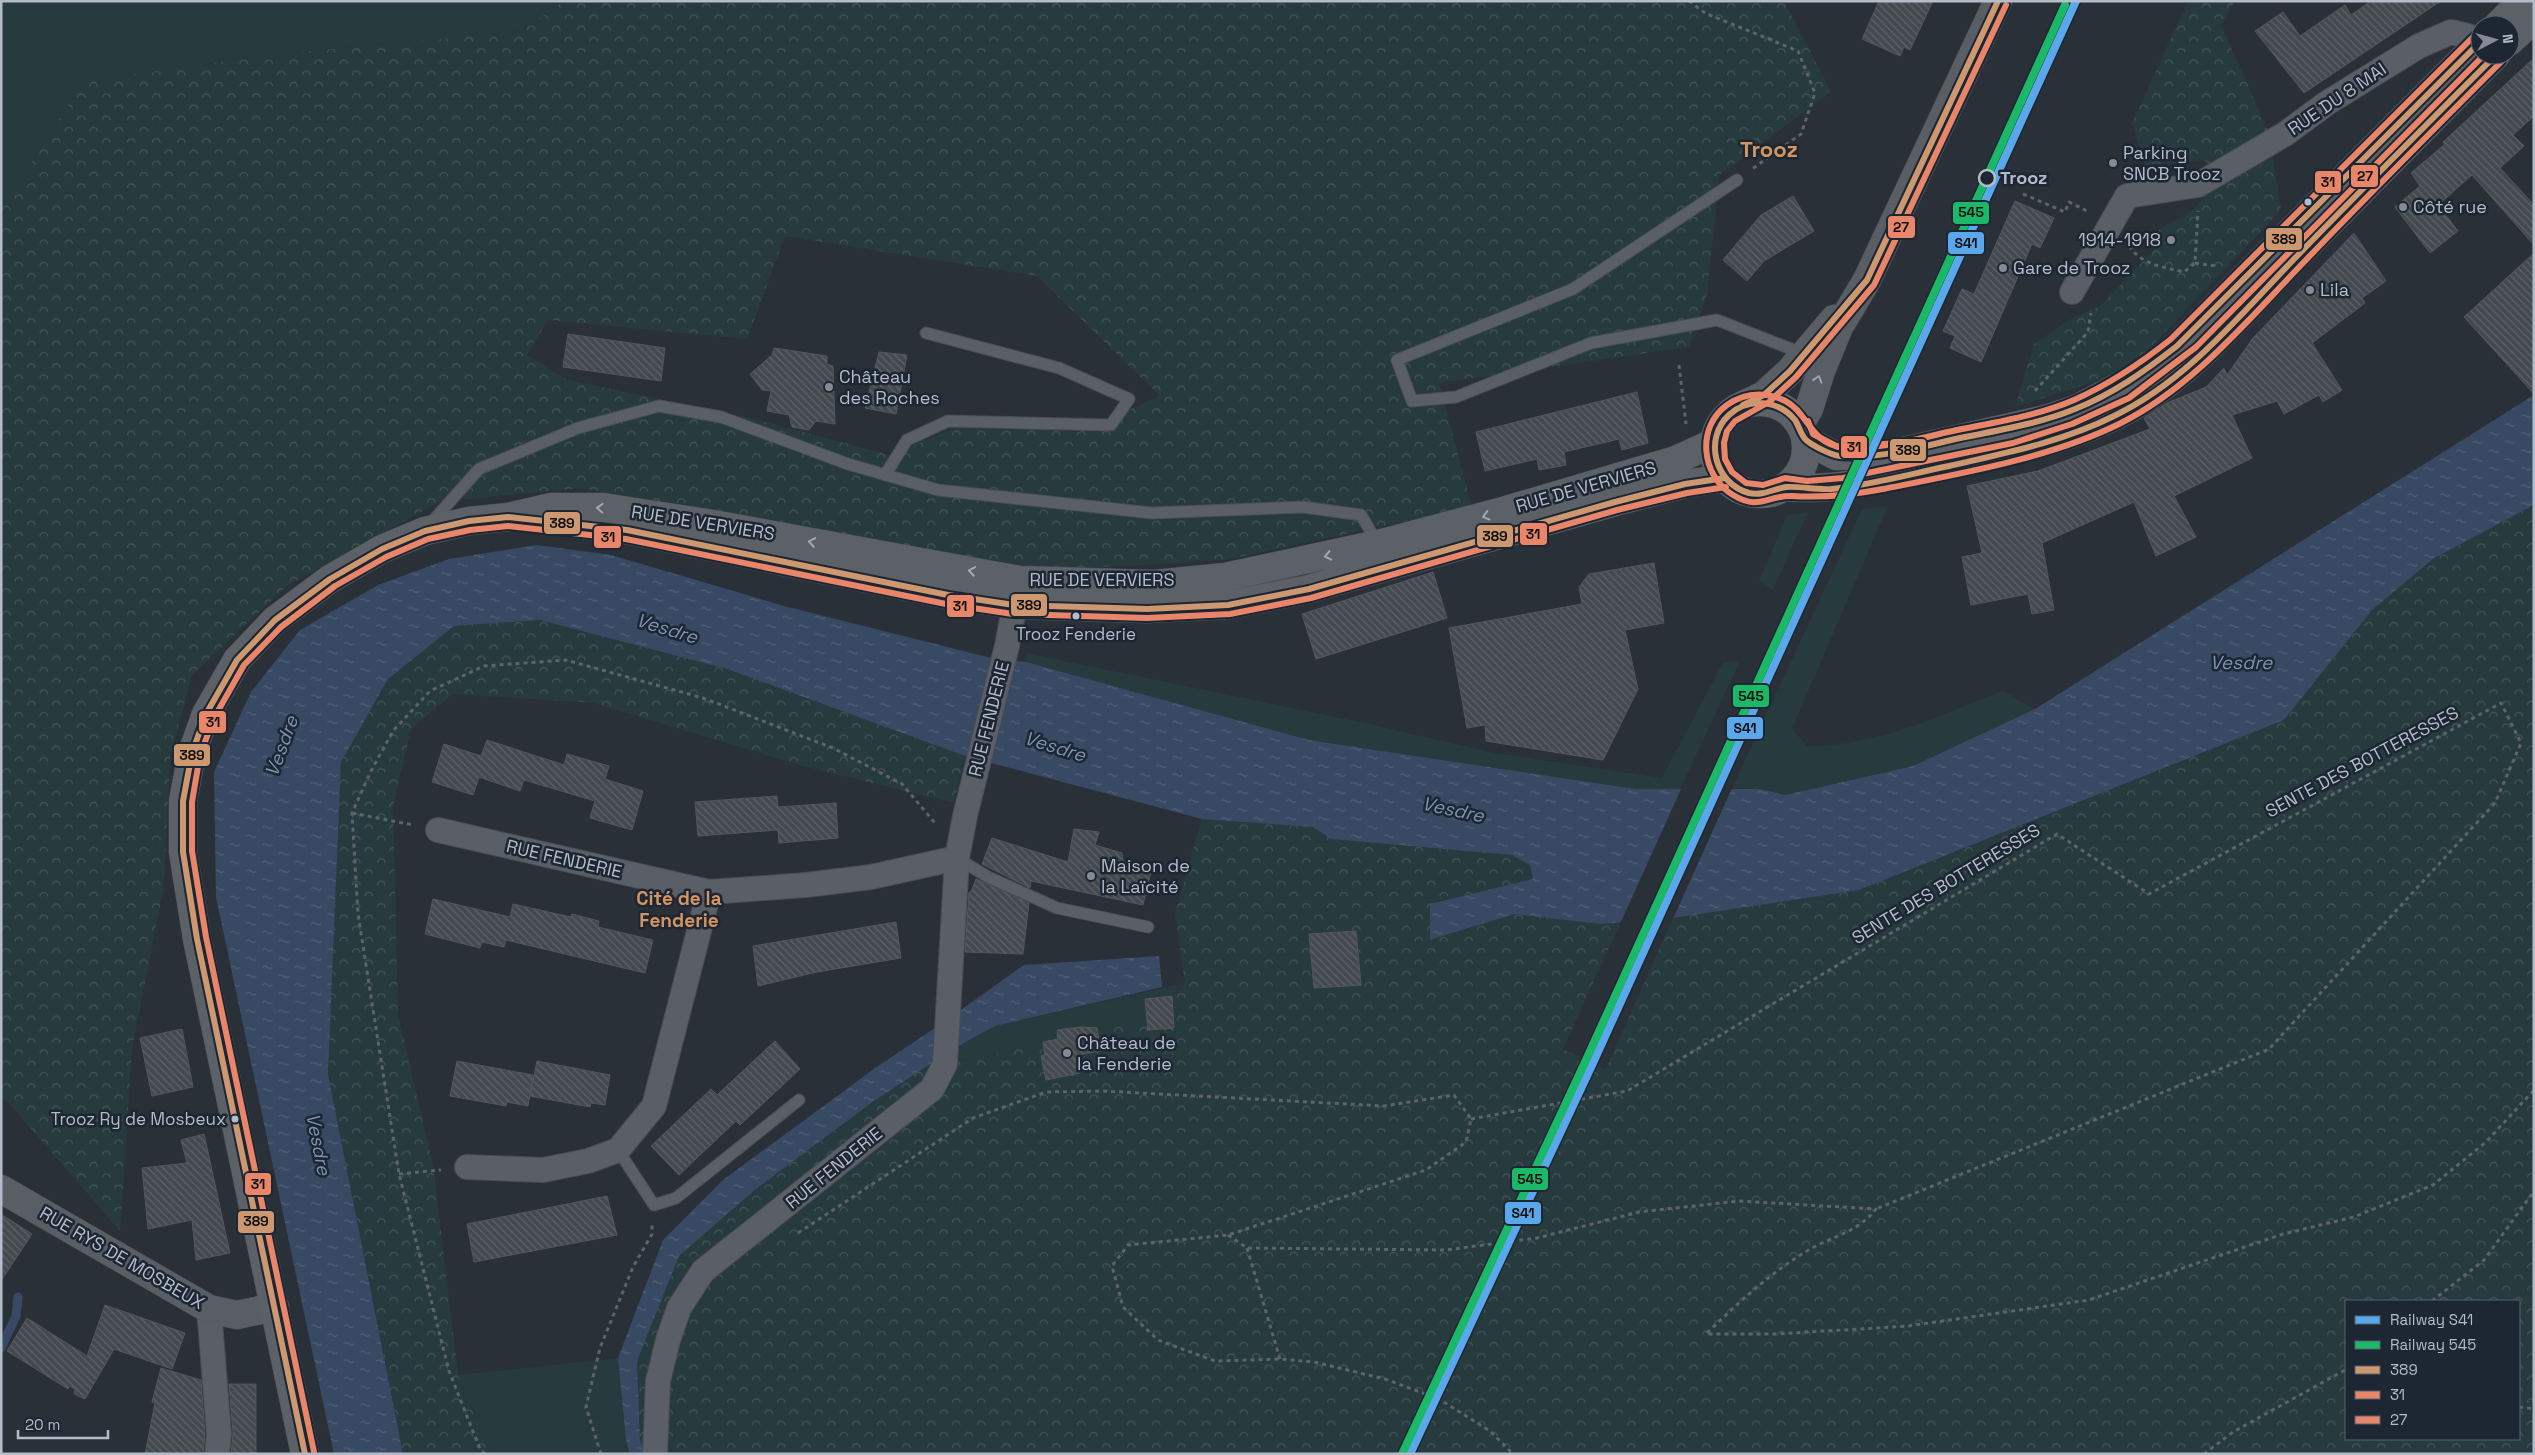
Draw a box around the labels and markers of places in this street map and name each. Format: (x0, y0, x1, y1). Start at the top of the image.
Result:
place label: Parking SNCB Trooz (2123, 141, 2221, 185)
marker: Parking SNCB Trooz (2107, 157, 2119, 169)
place label: Trooz (2000, 166, 2047, 189)
marker: Trooz (1978, 169, 1996, 187)
place label: Côté rue (2413, 195, 2487, 218)
unlabelled marker (2303, 197, 2313, 207)
marker: Côté rue (2397, 201, 2409, 213)
place label: 1914-1918 (2078, 228, 2161, 251)
marker: 1914-1918 (2165, 234, 2177, 246)
place label: Gare de Trooz (2013, 256, 2130, 279)
marker: Gare de Trooz (1997, 262, 2009, 274)
place label: Lila (2320, 278, 2349, 301)
marker: Lila (2304, 284, 2316, 296)
place label: Château des Roches (839, 365, 940, 409)
marker: Château des Roches (823, 381, 835, 393)
marker: Trooz Fenderie (1071, 611, 1081, 621)
place label: Trooz Fenderie (1016, 623, 1136, 645)
place label: Maison de la Laïcité (1101, 854, 1190, 898)
marker: Maison de la Laïcité (1085, 870, 1097, 882)
place label: Château de la Fenderie (1077, 1031, 1176, 1075)
marker: Château de la Fenderie (1061, 1047, 1073, 1059)
place label: Trooz Ry de Mosbeux (51, 1108, 226, 1130)
marker: Trooz Ry de Mosbeux (230, 1114, 240, 1124)

